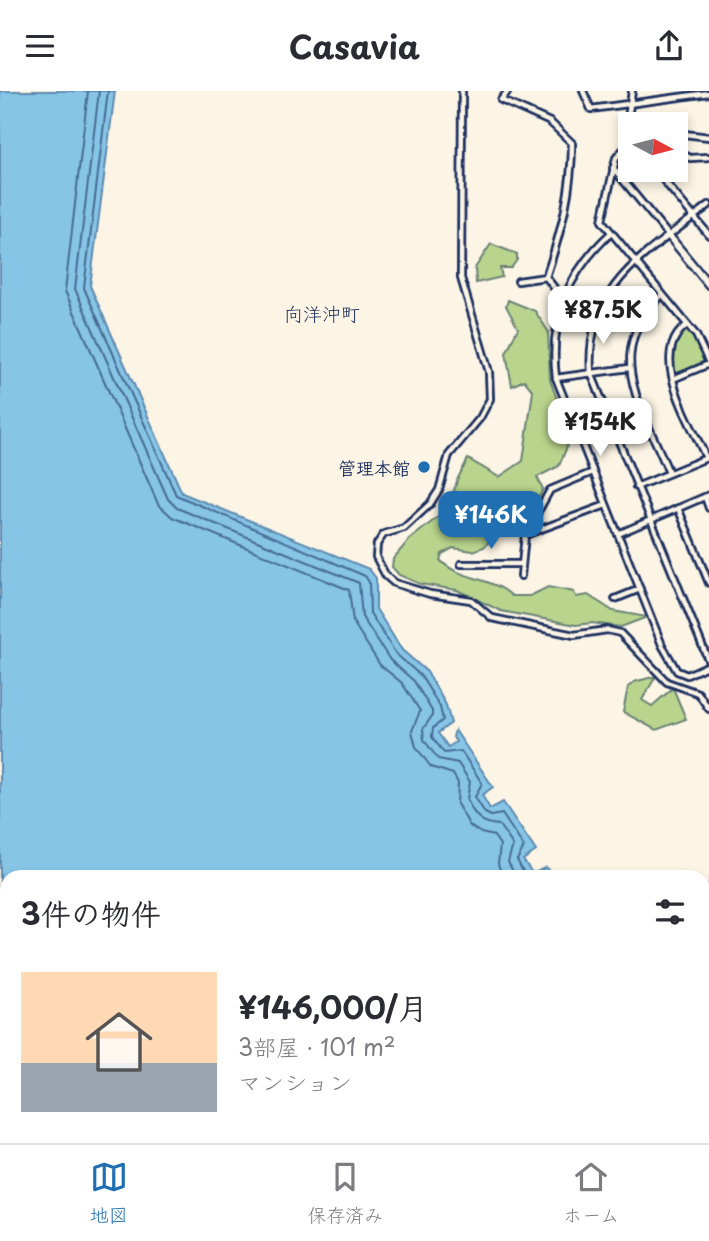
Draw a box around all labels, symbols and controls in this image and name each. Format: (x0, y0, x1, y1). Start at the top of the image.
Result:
text: Casavia (289, 22, 420, 70)
icon: menu (21, 27, 59, 65)
icon: share (650, 27, 688, 65)
north arrow (618, 112, 688, 182)
map controls (618, 112, 688, 182)
pin: ¥87.5K (546, 287, 660, 346)
text: ¥87.5K (564, 291, 642, 326)
district label: 向洋沖町 (284, 299, 360, 327)
pin: ¥154K (551, 399, 649, 458)
text: ¥154K (564, 403, 636, 438)
place label: 管理本館 (338, 454, 410, 481)
marker: 管理本館 (416, 459, 432, 475)
pin: ¥146K (442, 491, 540, 551)
text: ¥146K (454, 496, 528, 531)
text: 3件の物件 (21, 890, 161, 935)
icon: filters (651, 893, 689, 931)
text: ¥146,000/月 (238, 984, 428, 1029)
icon: home (77, 1000, 161, 1084)
text: 3部屋 · 101 m² (238, 1029, 396, 1064)
text: マンション (238, 1064, 352, 1099)
tab: 地図 (90, 1158, 128, 1228)
tab: 保存済み (307, 1158, 383, 1228)
tab: ホーム (563, 1158, 619, 1228)

